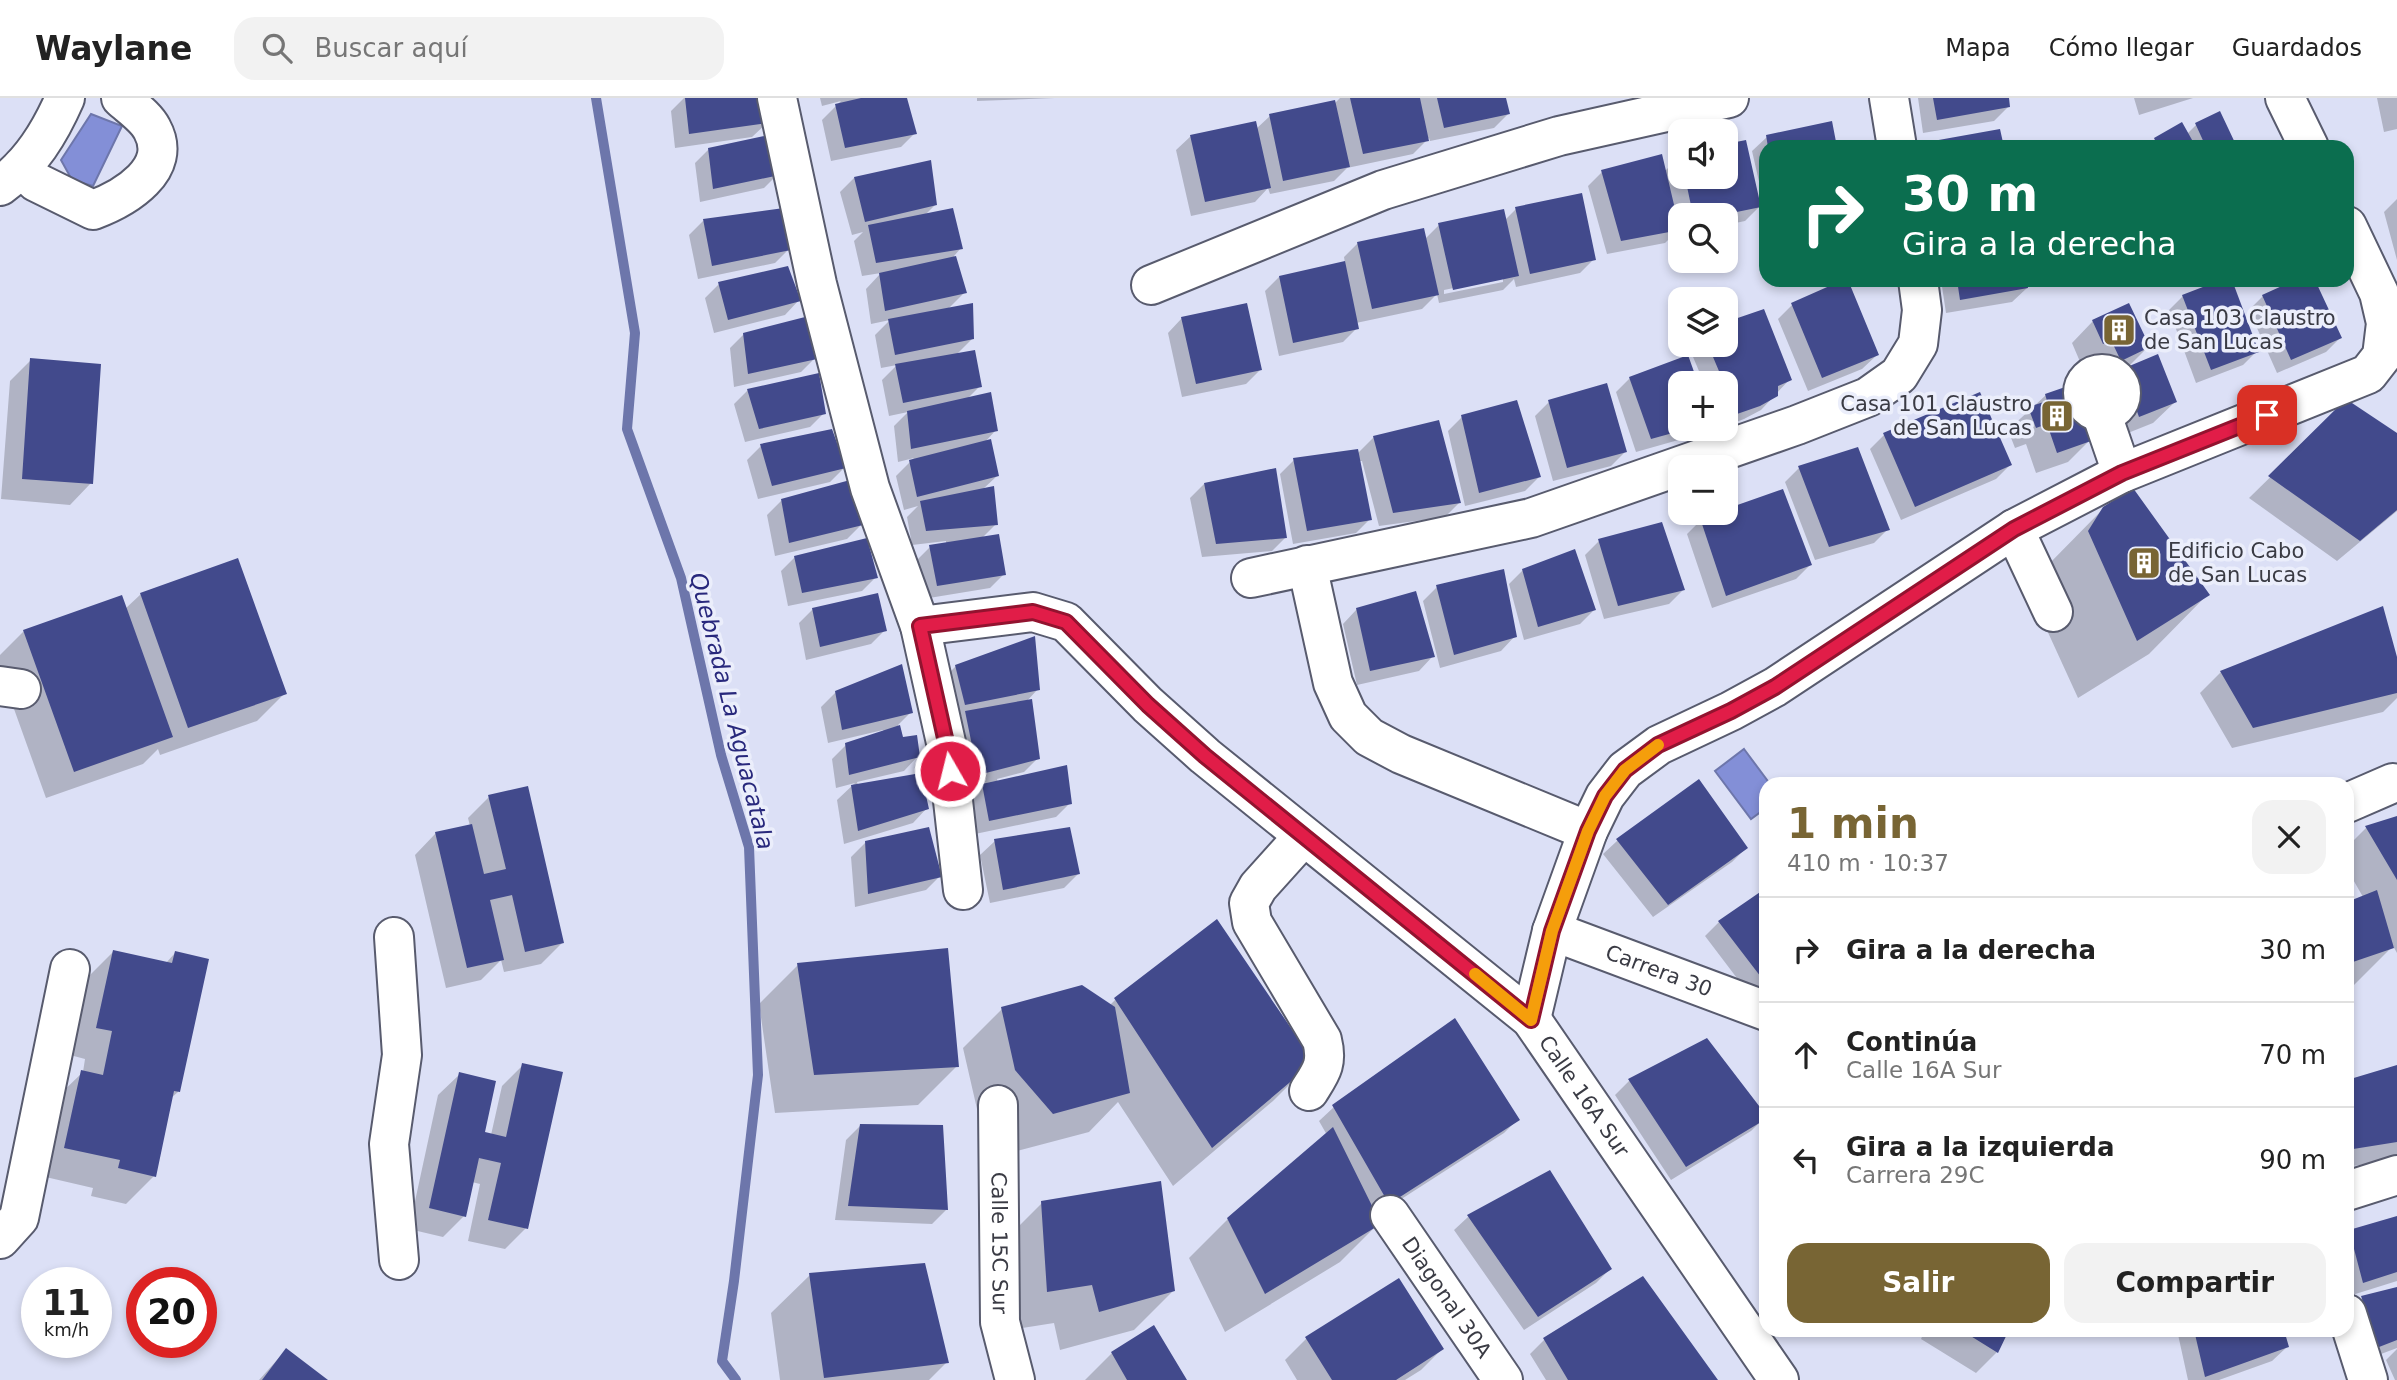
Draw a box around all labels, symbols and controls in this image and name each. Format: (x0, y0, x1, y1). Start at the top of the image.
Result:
search box (234, 17, 724, 80)
text: Waylane (35, 29, 192, 68)
icon: search (258, 29, 296, 67)
text: Buscar aquí (314, 33, 468, 63)
text: Mapa (1945, 34, 2011, 62)
text: Cómo llegar (2049, 34, 2194, 62)
text: Guardados (2232, 34, 2362, 62)
map controls (1668, 119, 1738, 525)
button: sound (1668, 119, 1738, 189)
text: 30 m (1902, 166, 2038, 223)
icon: right (1787, 168, 1878, 259)
button: search (1668, 203, 1738, 273)
text: Gira a la derecha (1902, 225, 2177, 263)
button: layers (1668, 287, 1738, 357)
place label: Casa 103 Claustro de San Lucas (2144, 306, 2336, 354)
building icon: Casa 103 Claustro de San Lucas (2100, 311, 2138, 349)
button: + (1668, 371, 1738, 441)
pin (2237, 385, 2297, 445)
place label: Casa 101 Claustro de San Lucas (1840, 392, 2032, 440)
icon: arrive (2248, 396, 2286, 434)
building icon: Casa 101 Claustro de San Lucas (2038, 397, 2076, 435)
button: − (1668, 455, 1738, 525)
place label: Edificio Cabo de San Lucas (2168, 539, 2307, 587)
building icon: Edificio Cabo de San Lucas (2125, 544, 2163, 582)
water label: Quebrada La Aguacatala (685, 570, 779, 852)
position arrow (913, 734, 987, 808)
text: 1 min (1787, 799, 1919, 848)
button: close (2252, 800, 2326, 874)
text: 410 m · 10:37 (1787, 850, 1949, 876)
icon: right (1787, 931, 1825, 969)
text: Gira a la derecha (1846, 935, 2096, 965)
text: 30 m (2259, 935, 2326, 965)
street label: Carrera 30 (1602, 940, 1715, 1002)
text: Continúa (1846, 1027, 1977, 1057)
street label: Calle 16A Sur (1534, 1031, 1634, 1162)
icon: ahead (1787, 1036, 1825, 1074)
text: 70 m (2259, 1040, 2326, 1070)
text: Calle 16A Sur (1846, 1057, 2001, 1083)
text: Gira a la izquierda (1846, 1132, 2114, 1162)
icon: left (1787, 1141, 1825, 1179)
text: 90 m (2259, 1145, 2326, 1175)
text: Carrera 29C (1846, 1162, 1985, 1188)
street label: Calle 15C Sur (987, 1172, 1012, 1315)
street label: Diagonal 30A (1397, 1233, 1497, 1363)
button: Salir (1787, 1243, 2050, 1323)
button: Compartir (2064, 1243, 2326, 1323)
speed limit sign: 20 (126, 1267, 217, 1358)
text: 11 (42, 1283, 91, 1323)
text: km/h (44, 1319, 89, 1340)

